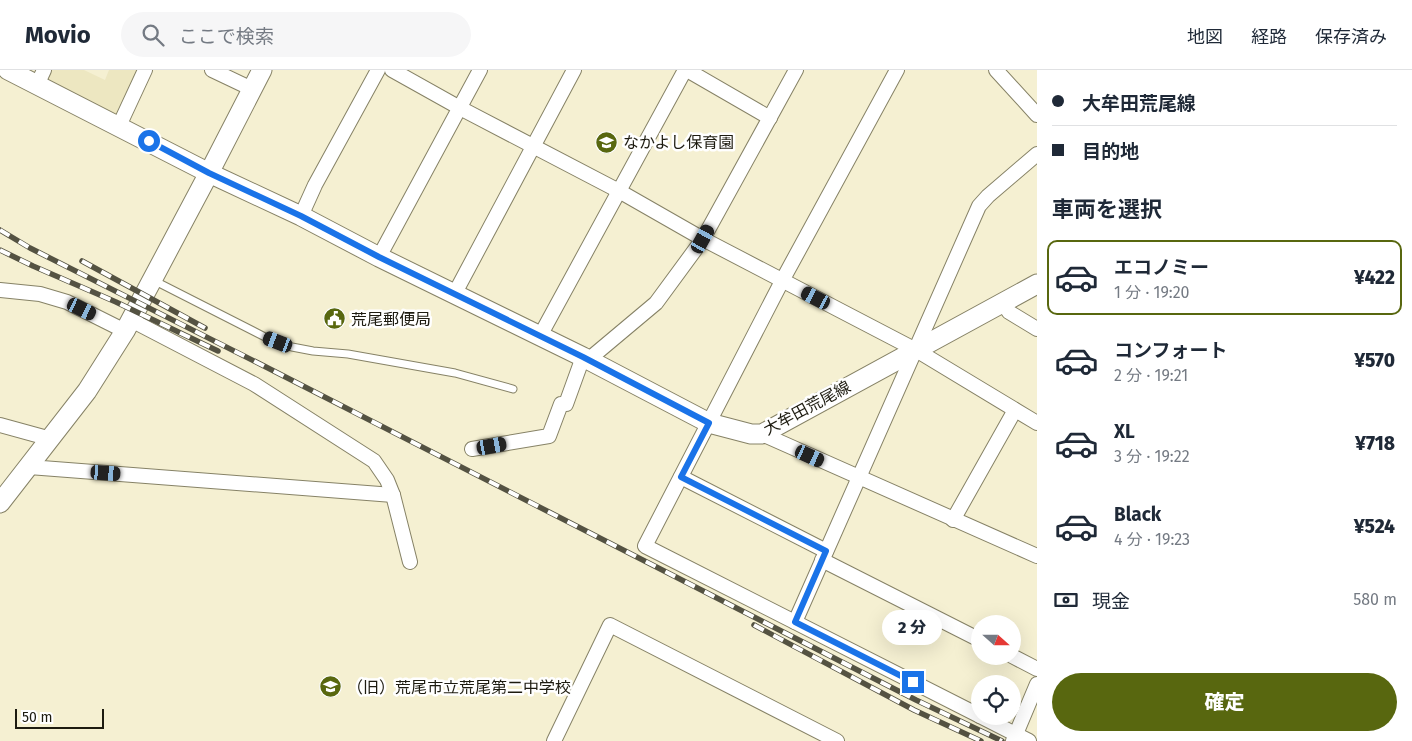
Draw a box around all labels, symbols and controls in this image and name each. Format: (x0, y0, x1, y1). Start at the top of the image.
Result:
search box (121, 12, 471, 57)
text: Movio (25, 21, 91, 49)
icon: search (139, 21, 167, 49)
text: ここで検索 (179, 25, 274, 48)
text: 地図 (1187, 26, 1223, 48)
text: 経路 (1251, 26, 1287, 48)
text: 保存済み (1315, 26, 1387, 48)
text: 大牟田荒尾線 (1082, 92, 1196, 115)
route start (138, 130, 160, 152)
school or university icon: なかよし保育園 (595, 130, 619, 154)
place label: なかよし保育園 (623, 133, 734, 152)
text: 目的地 (1082, 140, 1139, 163)
text: 車両を選択 (1052, 196, 1162, 223)
car (689, 222, 716, 256)
icon: car (1054, 255, 1099, 300)
text: エコノミー (1114, 256, 1209, 279)
text: ¥422 (1354, 266, 1395, 289)
text: 1 分 · 19:20 (1114, 283, 1190, 302)
car (799, 285, 832, 311)
car (65, 296, 98, 322)
public building icon: 荒尾郵便局 (323, 307, 347, 331)
place label: 荒尾郵便局 (351, 310, 431, 329)
car (261, 330, 294, 354)
icon: car (1054, 338, 1099, 383)
text: コンフォート (1114, 339, 1227, 362)
text: ¥570 (1354, 349, 1395, 372)
text: 2 分 · 19:21 (1114, 366, 1188, 385)
street label: 大牟田荒尾線 (760, 377, 854, 439)
text: XL (1114, 420, 1135, 443)
icon: car (1054, 421, 1099, 466)
text: ¥718 (1355, 432, 1395, 455)
car (475, 436, 508, 456)
car (793, 443, 826, 469)
text: 3 分 · 19:22 (1114, 447, 1190, 466)
car (90, 464, 121, 482)
text: Black (1114, 503, 1161, 526)
icon: car (1054, 504, 1099, 549)
text: ¥524 (1354, 515, 1395, 538)
text: 4 分 · 19:23 (1114, 530, 1190, 549)
icon: cash (1052, 586, 1080, 614)
text: 現金 (1092, 590, 1130, 613)
text: 580 m (1353, 590, 1397, 609)
callout: 2 分 (883, 610, 943, 644)
north arrow (971, 615, 1021, 665)
map controls (971, 615, 1021, 725)
text: 2 分 (898, 618, 926, 637)
route end (902, 671, 924, 693)
button: 確定 (1052, 673, 1397, 731)
school or university icon: （旧）荒尾市立荒尾第二中学校 (319, 675, 343, 699)
button: locate (971, 675, 1021, 725)
place label: （旧）荒尾市立荒尾第二中学校 (347, 678, 571, 697)
scale bar (15, 706, 104, 729)
text: 50 m (22, 709, 53, 726)

